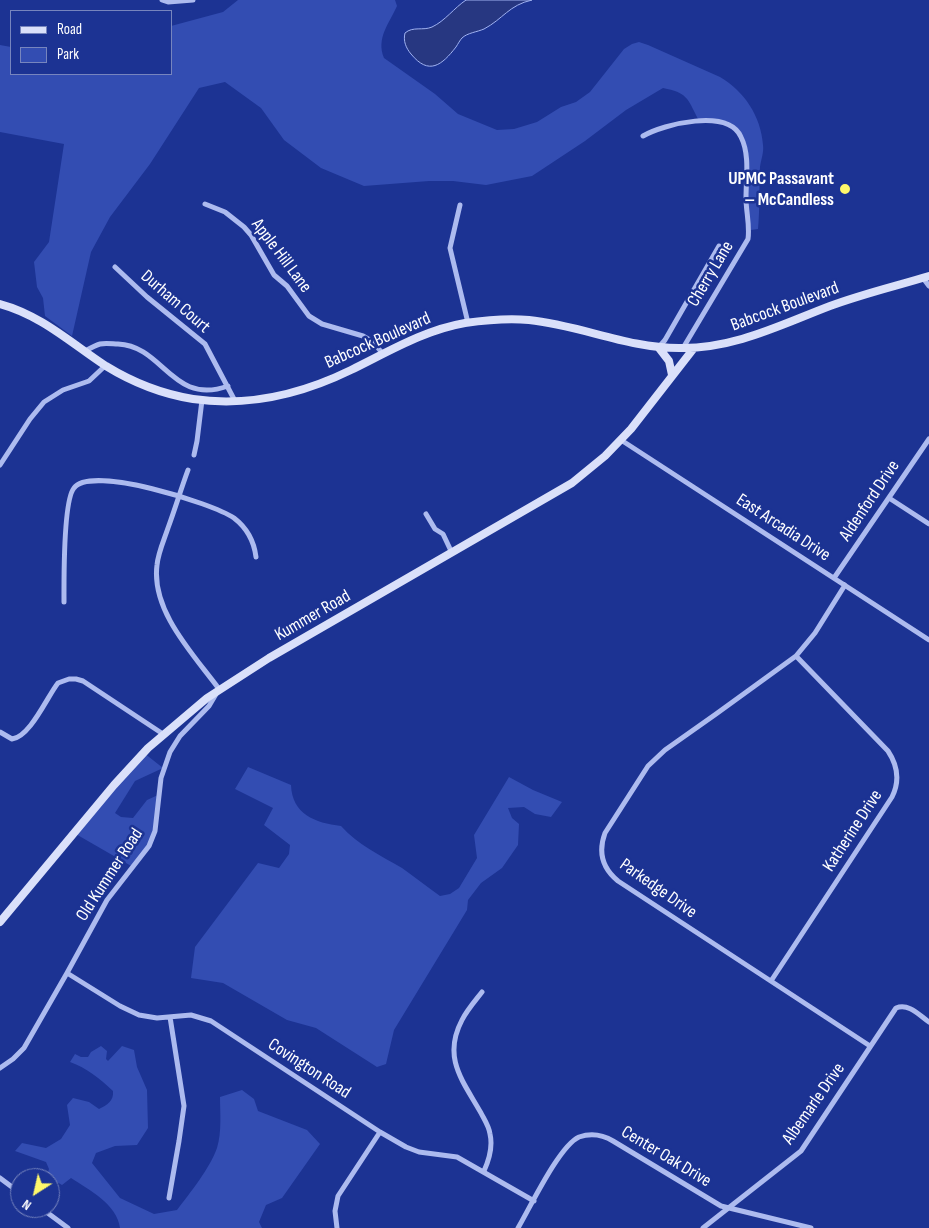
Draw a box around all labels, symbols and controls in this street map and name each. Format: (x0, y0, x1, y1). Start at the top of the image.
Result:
legend (10, 10, 172, 75)
text: Road (57, 20, 82, 39)
text: Park (57, 45, 79, 64)
place label: UPMC Passavant – McCandless (728, 168, 834, 210)
marker: UPMC Passavant – McCandless (838, 182, 852, 196)
street label: Apple Hill Lane (246, 215, 316, 297)
street label: Cherry Lane (683, 237, 739, 311)
street label: Durham Court (136, 266, 214, 338)
street label: Babcock Boulevard (728, 277, 842, 337)
street label: Babcock Boulevard (322, 308, 434, 374)
street label: Aldenford Drive (835, 457, 905, 545)
street label: East Arcadia Drive (732, 490, 834, 566)
street label: Kummer Road (271, 586, 355, 646)
street label: Katherine Drive (819, 786, 887, 876)
street label: Old Kummer Road (72, 825, 148, 925)
street label: Parkedge Drive (615, 855, 701, 923)
street label: Covington Road (264, 1034, 354, 1104)
street label: Albemarle Drive (778, 1059, 850, 1149)
street label: Center Oak Drive (617, 1122, 715, 1192)
north arrow (10, 1168, 60, 1218)
text: N (19, 1196, 35, 1214)

